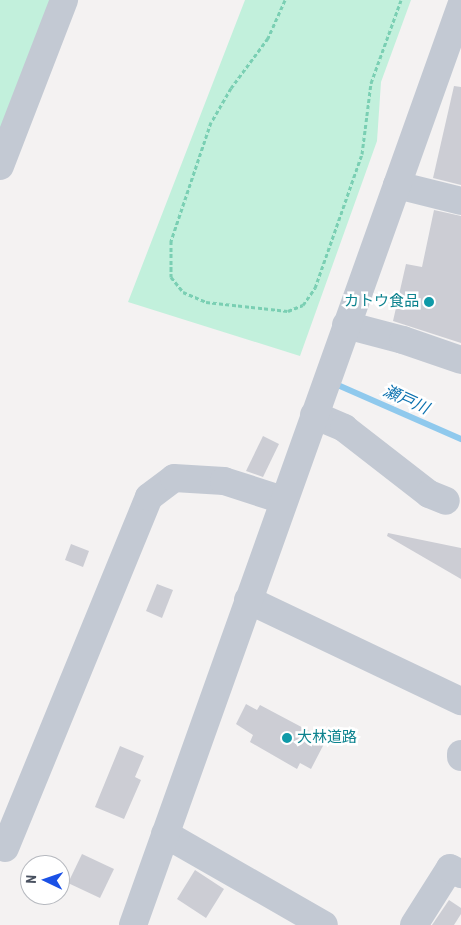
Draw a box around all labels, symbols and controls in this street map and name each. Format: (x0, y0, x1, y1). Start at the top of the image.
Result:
place label: カトウ食品 (344, 293, 419, 311)
marker: カトウ食品 (423, 296, 435, 308)
water label: 瀬戸川 (380, 381, 432, 419)
place label: 大林道路 (297, 729, 357, 747)
marker: 大林道路 (281, 732, 293, 744)
north arrow (20, 855, 70, 905)
text: N (23, 875, 39, 884)

